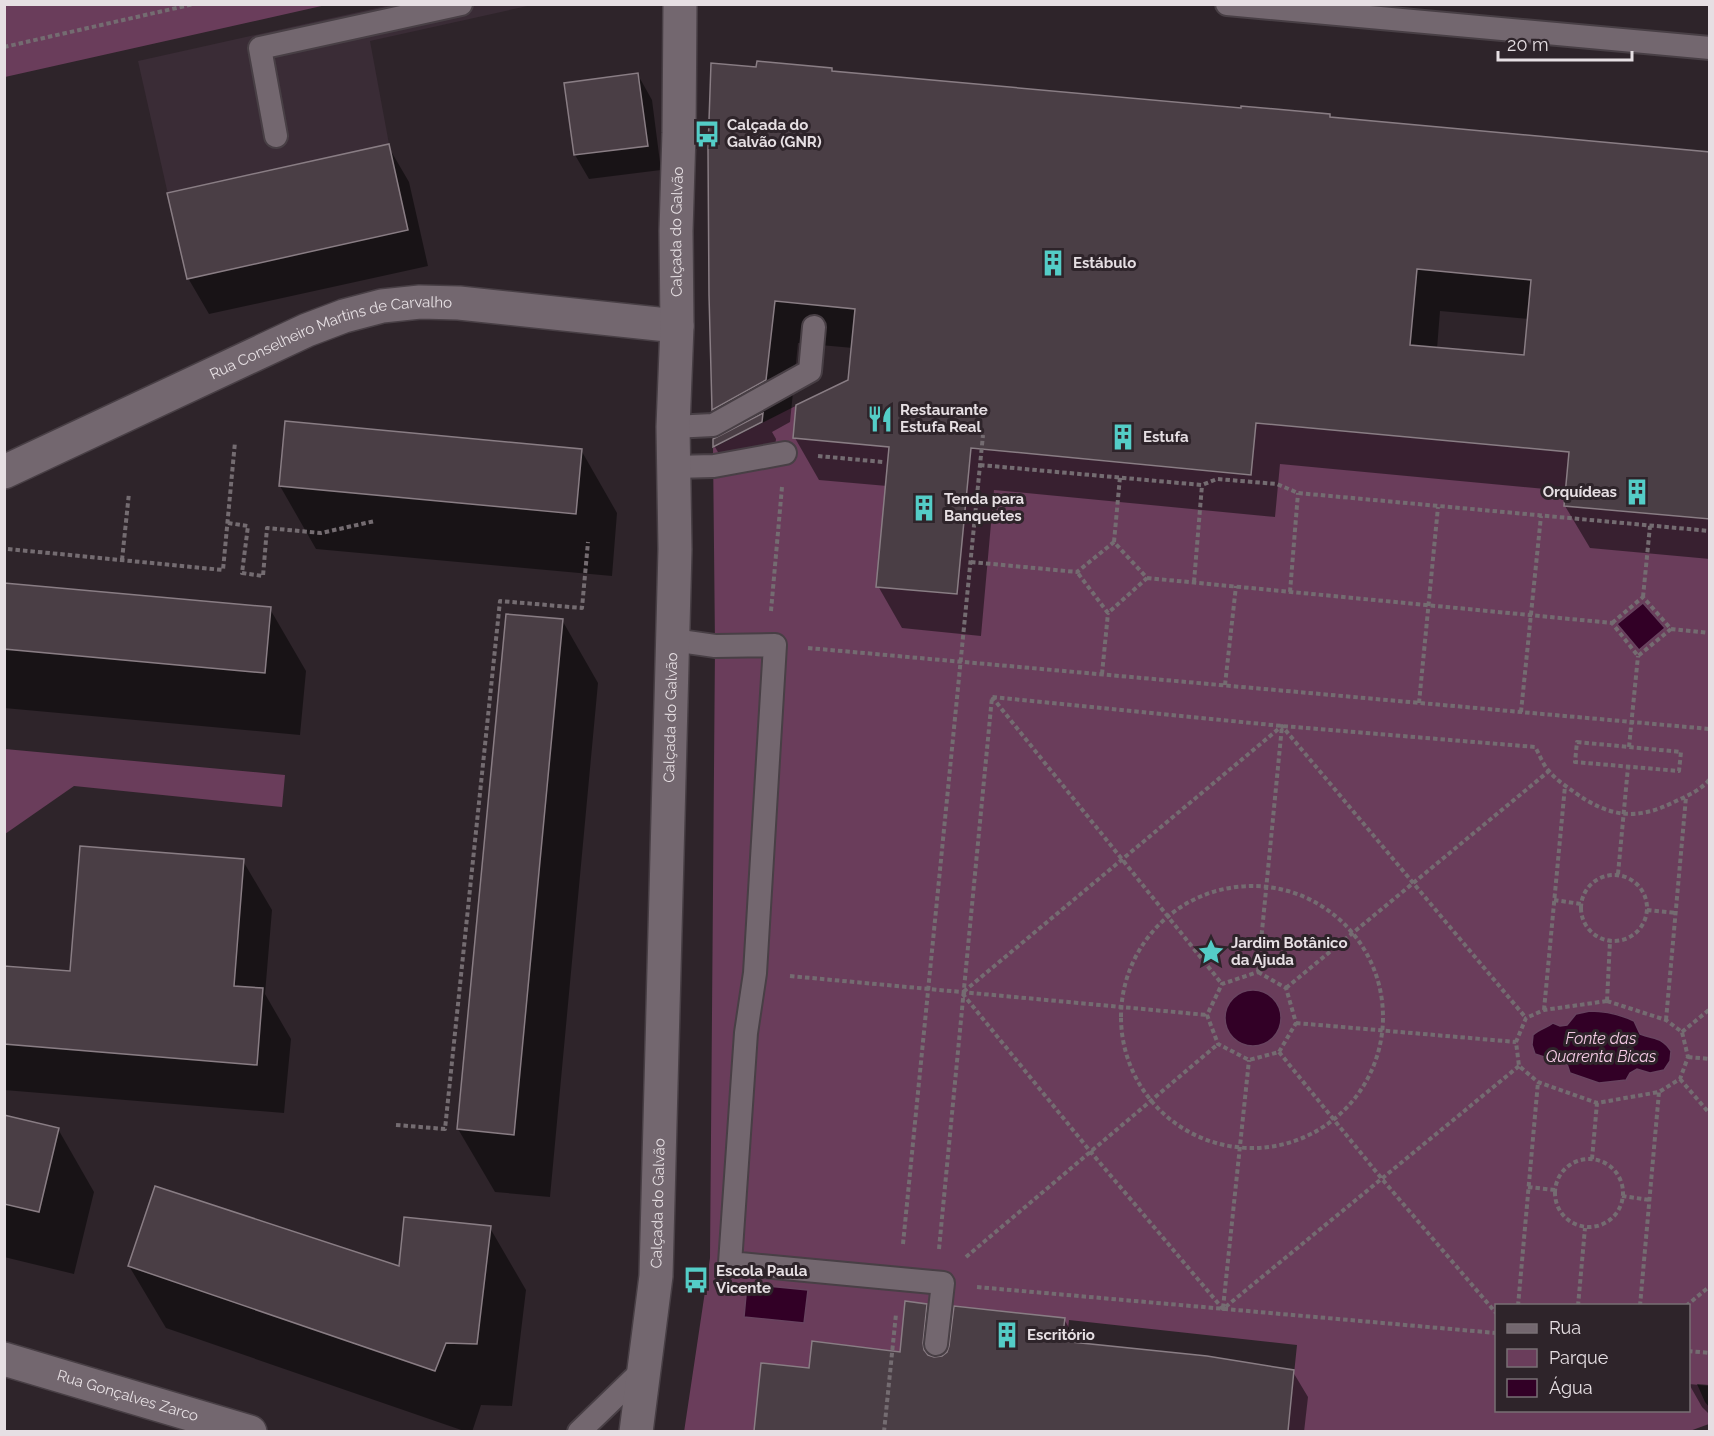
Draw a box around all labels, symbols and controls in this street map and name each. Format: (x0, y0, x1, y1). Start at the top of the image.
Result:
scale bar (1498, 24, 1632, 62)
text: 20 m (1507, 34, 1549, 55)
place label: Calçada do Galvão (GNR) (727, 116, 822, 151)
bus stop icon: Calçada do Galvão (GNR) (692, 119, 722, 149)
street label: Calçada do Galvão (667, 166, 687, 297)
building icon: Estábulo (1038, 248, 1068, 278)
place label: Estábulo (1073, 254, 1136, 272)
street label: Rua Conselheiro Martins de Carvalho (207, 293, 452, 383)
place label: Restaurante Estufa Real (900, 401, 988, 436)
restaurant icon: Restaurante Estufa Real (865, 404, 895, 434)
building icon: Estufa (1108, 422, 1138, 452)
place label: Estufa (1143, 428, 1189, 446)
building icon: Orquídeas (1622, 477, 1652, 507)
place label: Orquídeas (1543, 483, 1617, 501)
place label: Tenda para Banquetes (944, 490, 1025, 525)
building icon: Tenda para Banquetes (909, 493, 939, 523)
street label: Calçada do Galvão (660, 652, 681, 783)
place label: Jardim Botânico da Ajuda (1231, 934, 1348, 969)
place icon: Jardim Botânico da Ajuda (1196, 937, 1226, 967)
water label: Fonte das Quarenta Bicas (1546, 1029, 1657, 1066)
street label: Calçada do Galvão (647, 1138, 669, 1269)
place label: Escola Paula Vicente (716, 1262, 808, 1297)
bus stop icon: Escola Paula Vicente (681, 1265, 711, 1295)
legend (1495, 1304, 1690, 1412)
text: Rua (1549, 1317, 1581, 1338)
building icon: Escritório (992, 1320, 1022, 1350)
place label: Escritório (1027, 1326, 1095, 1344)
text: Parque (1549, 1347, 1609, 1368)
street label: Rua Gonçalves Zarco (55, 1366, 201, 1425)
text: Água (1549, 1376, 1593, 1398)

